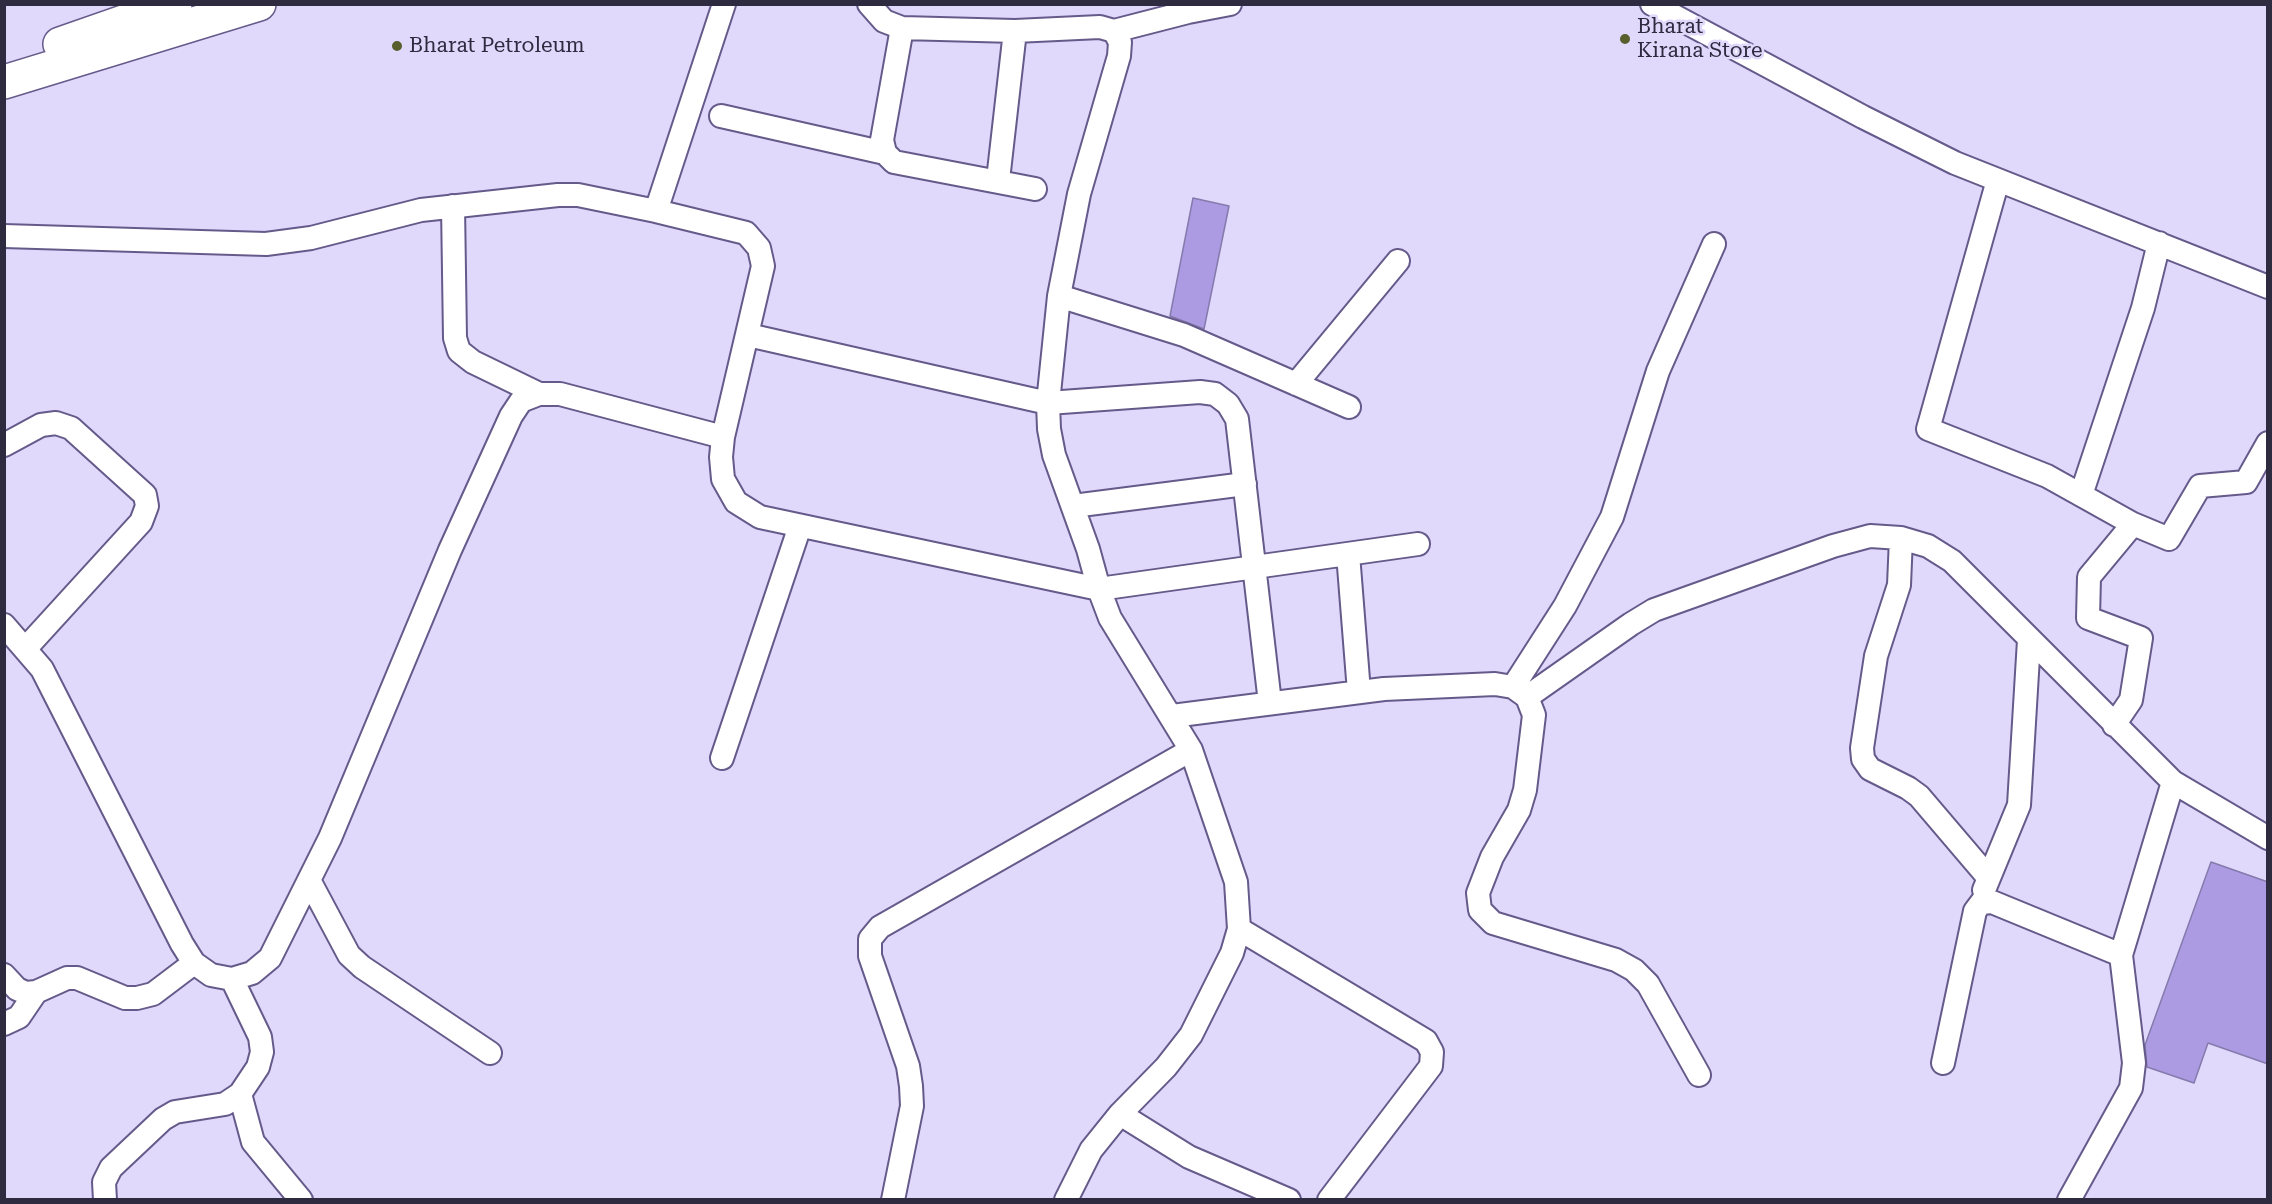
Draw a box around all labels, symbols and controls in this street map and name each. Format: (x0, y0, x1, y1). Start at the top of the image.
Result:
place label: Bharat Kirana Store (1637, 14, 1762, 64)
marker: Bharat Kirana Store (1618, 32, 1632, 46)
place label: Bharat Petroleum (409, 33, 585, 59)
marker: Bharat Petroleum (390, 39, 404, 53)

